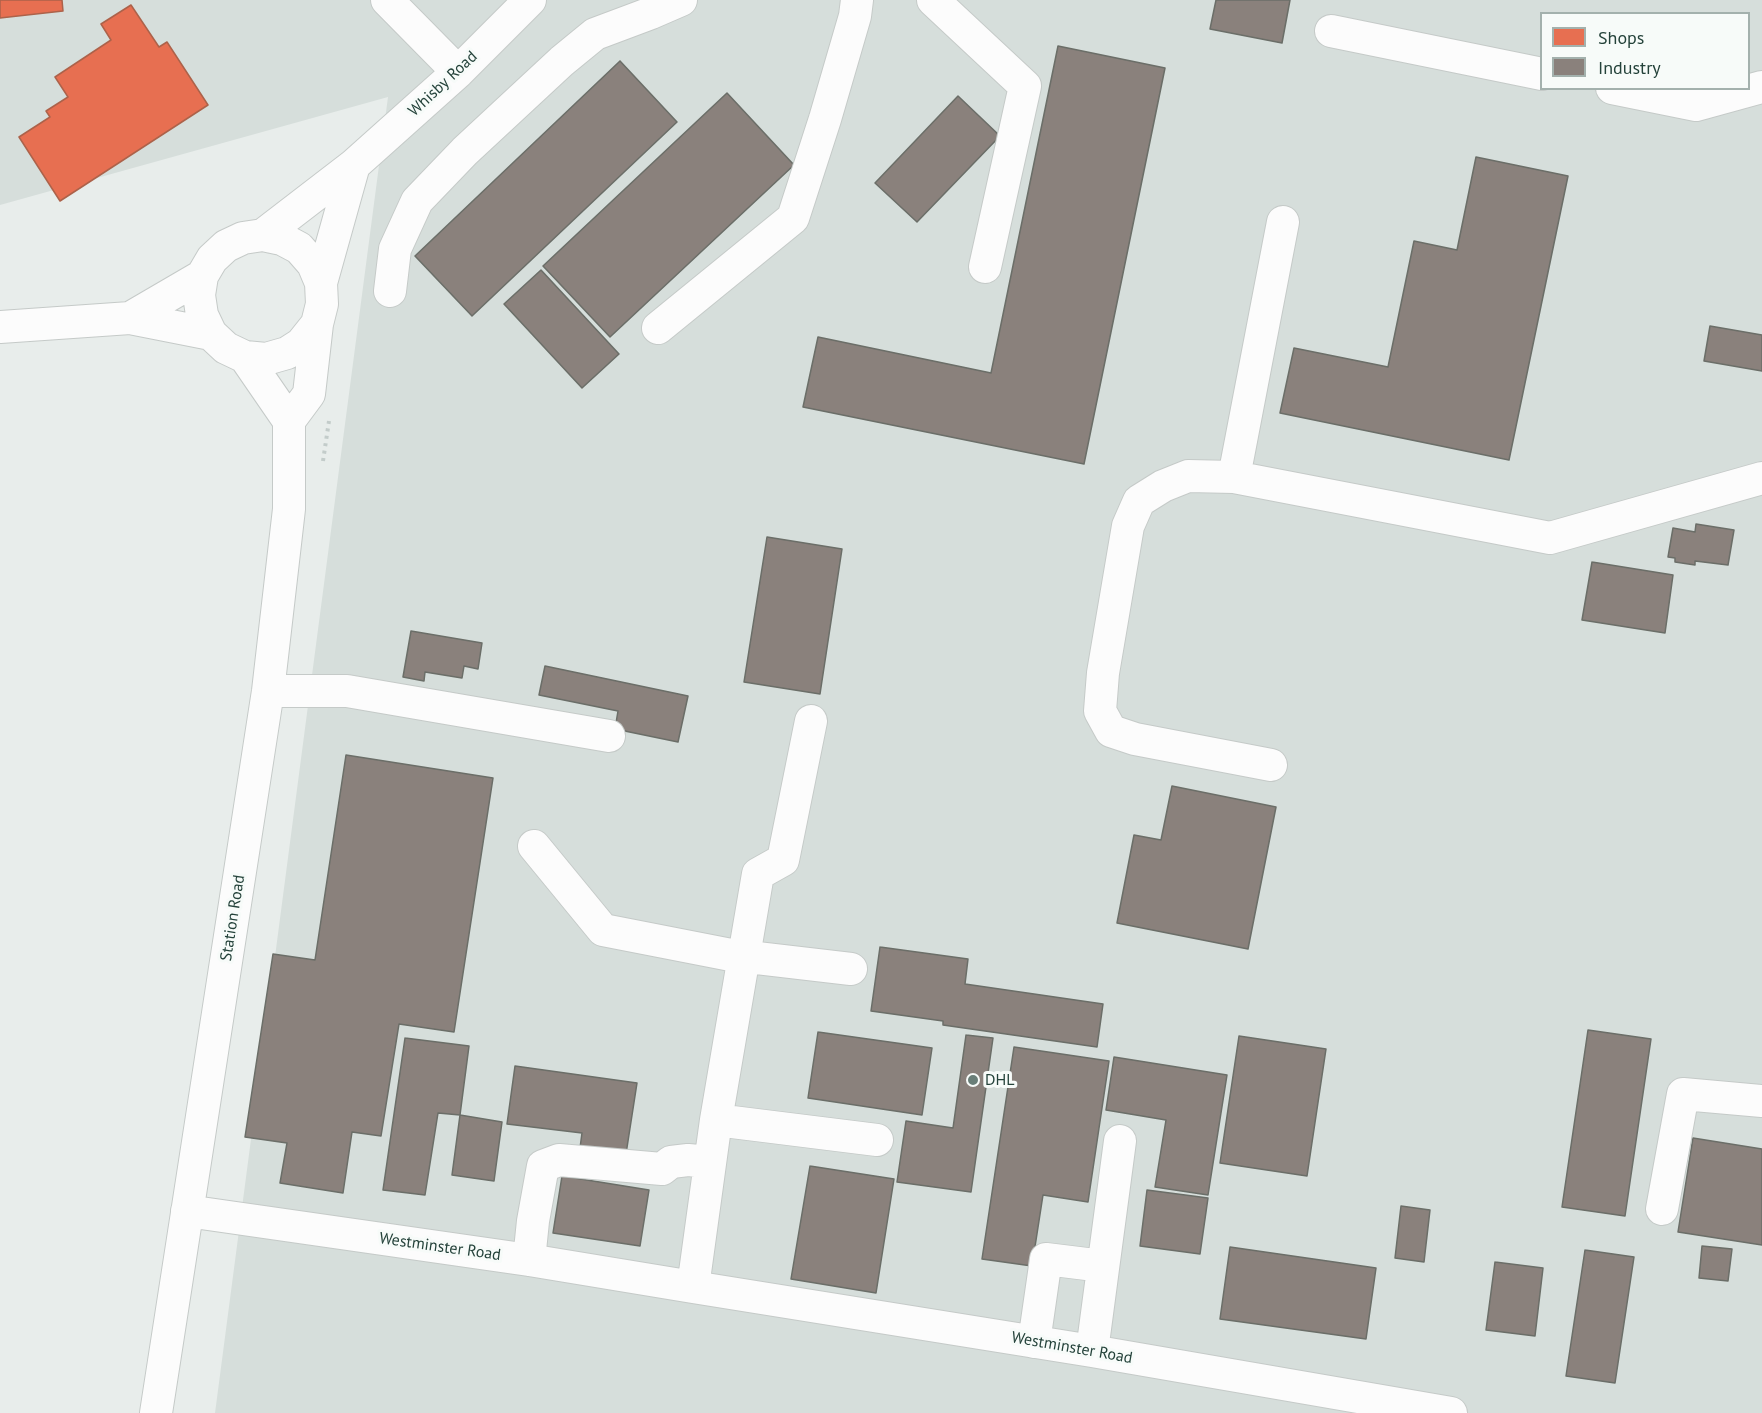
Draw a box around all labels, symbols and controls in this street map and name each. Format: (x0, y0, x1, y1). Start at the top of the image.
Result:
legend (1540, 12, 1750, 90)
text: Shops (1598, 26, 1644, 49)
street label: Whisby Road (405, 47, 481, 121)
text: Industry (1598, 56, 1661, 79)
street label: Station Road (217, 874, 249, 962)
place label: DHL (985, 1070, 1014, 1090)
marker: DHL (966, 1073, 980, 1087)
street label: Westminster Road (378, 1229, 502, 1265)
street label: Westminster Road (1010, 1328, 1134, 1368)

